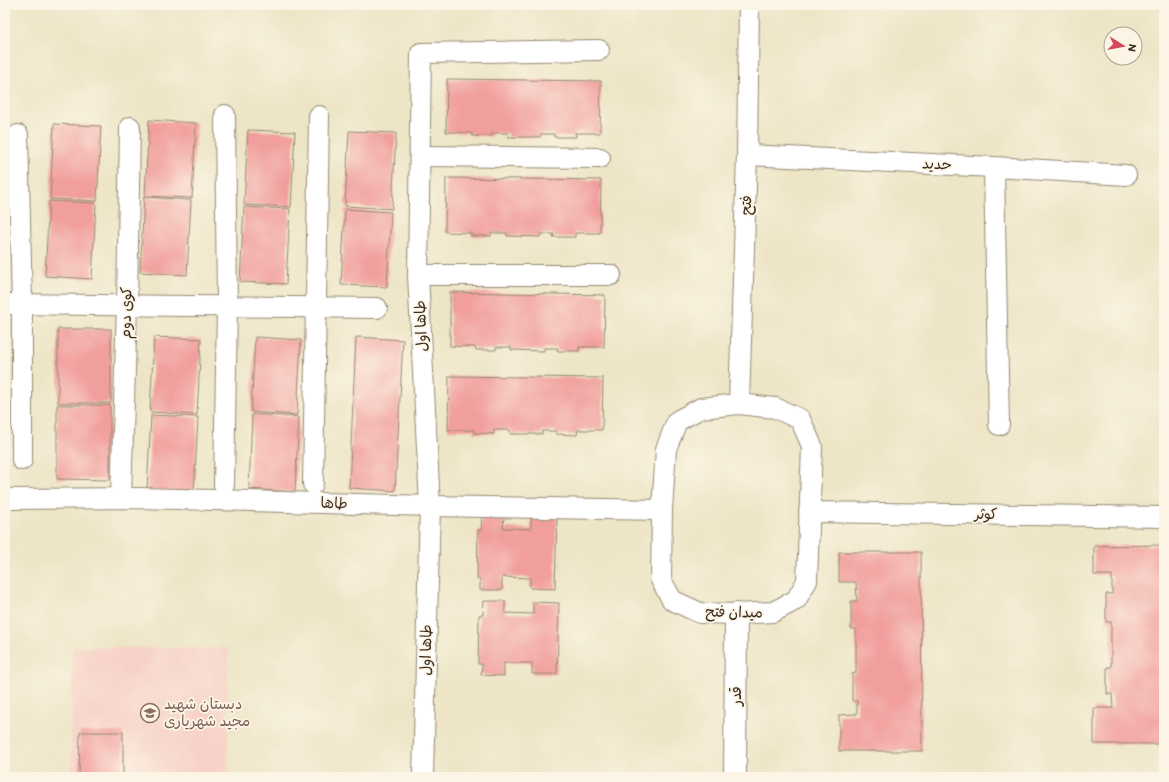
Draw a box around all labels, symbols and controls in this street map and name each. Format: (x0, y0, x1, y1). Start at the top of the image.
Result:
north arrow (1103, 26, 1143, 66)
text: N (1125, 43, 1139, 53)
street label: حدید (922, 154, 952, 174)
street label: فتح (737, 195, 756, 215)
street label: کوی دوم (117, 287, 138, 339)
street label: طاها اول (411, 300, 431, 352)
street label: طاها (320, 494, 348, 512)
street label: کوثر (972, 505, 998, 523)
street label: میدان فتح (705, 602, 763, 623)
street label: طاها اول (417, 624, 435, 676)
street label: قدر (727, 686, 745, 707)
place label: دبستان شهید مجید شهریاری (164, 695, 250, 730)
school or university icon: دبستان شهید مجید شهریاری (139, 702, 161, 724)

